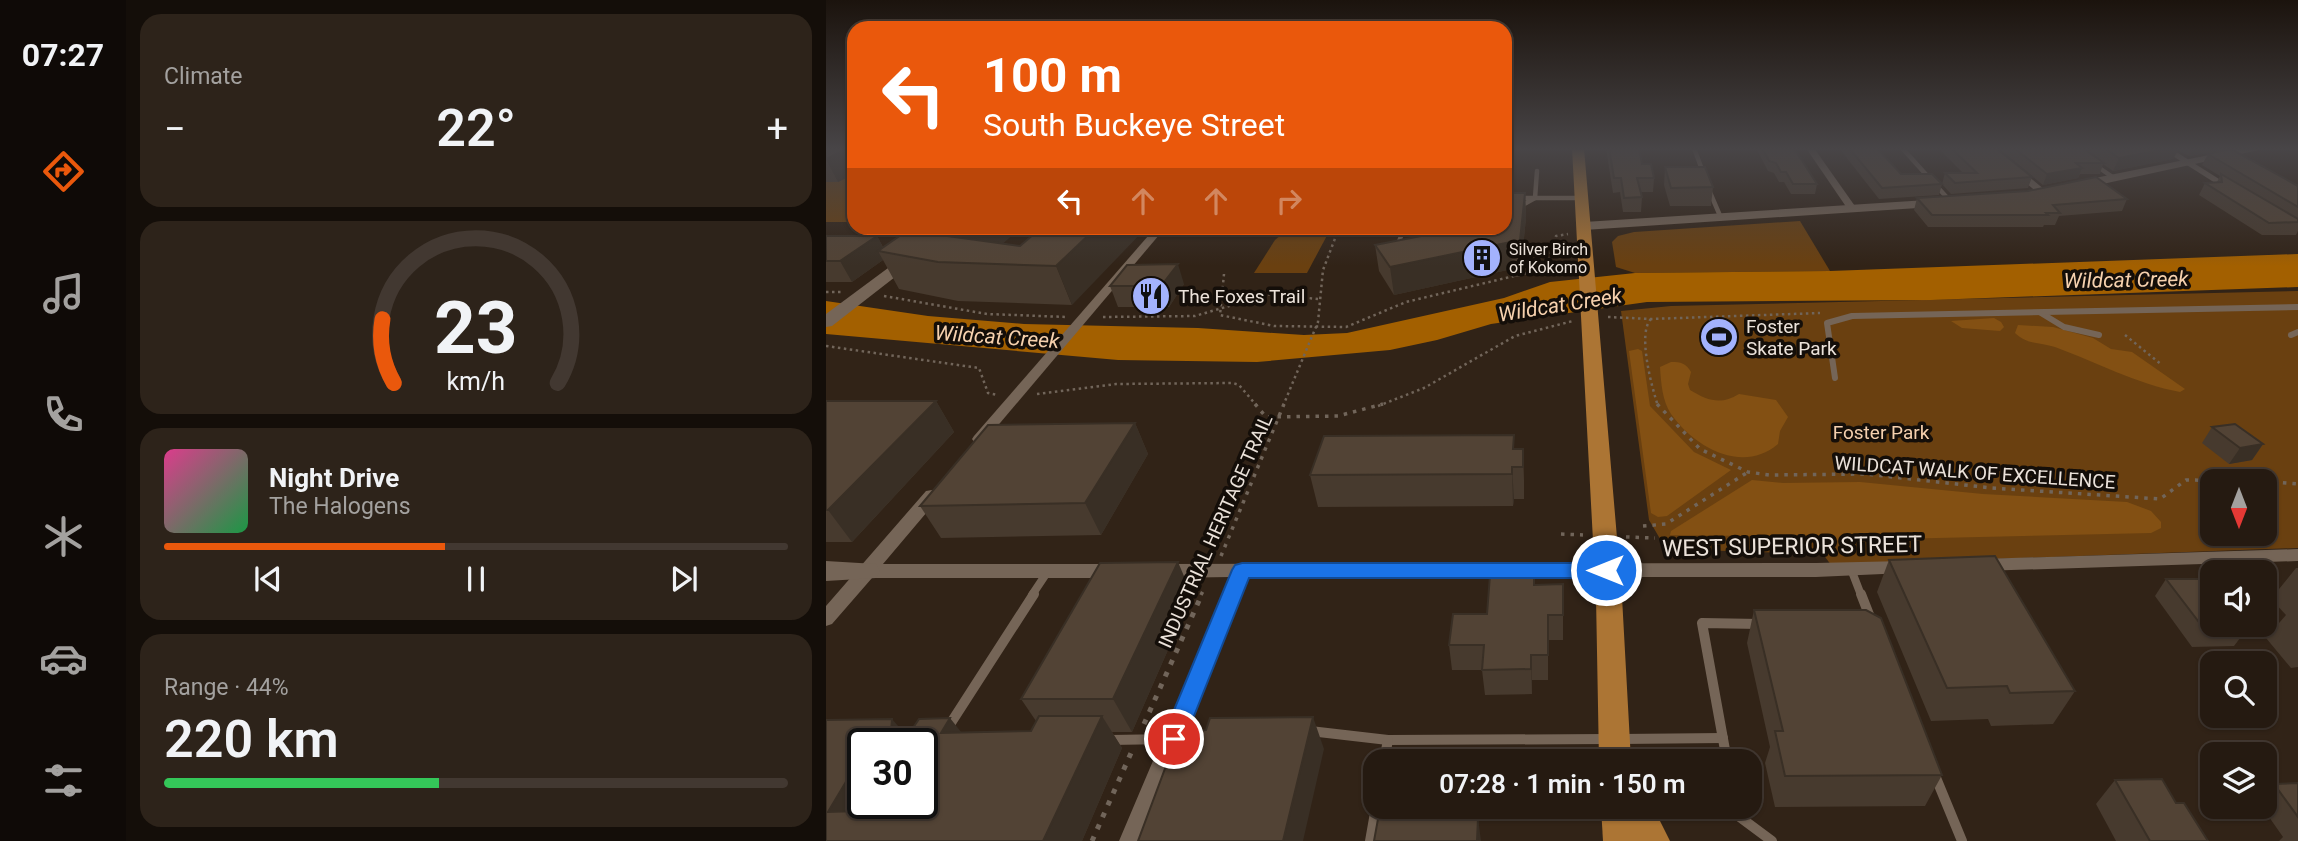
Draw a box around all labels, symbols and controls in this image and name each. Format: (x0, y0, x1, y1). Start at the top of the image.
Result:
text: 07:27 (22, 36, 104, 74)
text: 100 m (983, 47, 1122, 104)
icon: left (868, 49, 959, 140)
text: Climate (164, 63, 243, 90)
text: 22° (436, 98, 516, 159)
text: South Buckeye Street (983, 106, 1285, 144)
text: − (164, 107, 186, 151)
text: + (766, 107, 788, 151)
icon: directions (39, 147, 88, 196)
icon: left (1051, 182, 1089, 220)
icon: ahead (1124, 182, 1162, 220)
icon: ahead (1197, 182, 1235, 220)
icon: right (1270, 182, 1308, 220)
building icon: Silver Birch of Kokomo (1461, 237, 1503, 279)
place label: Silver Birch of Kokomo (1509, 240, 1588, 277)
water label: Wildcat Creek (2063, 267, 2189, 293)
icon: music (39, 269, 88, 318)
restaurant icon: The Foxes Trail (1130, 275, 1172, 317)
water label: Wildcat Creek (1496, 283, 1624, 327)
place label: The Foxes Trail (1178, 285, 1305, 308)
text: 23 (434, 286, 518, 372)
place label: Foster Skate Park (1746, 315, 1837, 360)
sports icon: Foster Skate Park (1698, 316, 1740, 358)
water label: Wildcat Creek (934, 321, 1061, 353)
text: km/h (447, 367, 505, 396)
icon: phone (39, 390, 88, 439)
street label: INDUSTRIAL HERITAGE TRAIL (1153, 411, 1277, 652)
park label: Foster Park (1833, 421, 1930, 444)
street label: WILDCAT WALK OF EXCELLENCE (1834, 451, 2116, 494)
text: Night Drive (269, 463, 399, 493)
north arrow (2200, 469, 2277, 546)
map controls (2200, 469, 2277, 819)
text: The Halogens (269, 493, 411, 520)
icon: climate (39, 512, 88, 561)
street label: WEST SUPERIOR STREET (1662, 531, 1923, 562)
position arrow (1569, 533, 1643, 607)
icon: previous (249, 560, 287, 598)
icon: pause (457, 560, 495, 598)
icon: next (665, 560, 703, 598)
button: sound (2200, 560, 2277, 637)
icon: car (39, 634, 88, 683)
button: search (2200, 651, 2277, 728)
text: Range · 44% (164, 674, 289, 701)
text: 220 km (164, 709, 339, 770)
pin (1144, 709, 1204, 769)
icon: arrive (1155, 720, 1193, 758)
speed limit sign: 30 (847, 728, 938, 819)
button: layers (2200, 742, 2277, 819)
icon: filters (39, 756, 88, 805)
text: 07:28 · 1 min · 150 m (1439, 769, 1686, 799)

